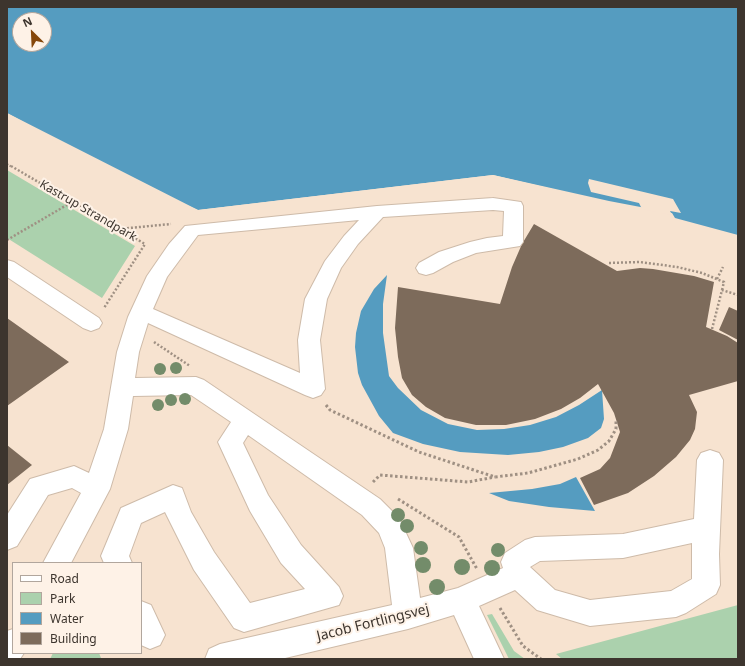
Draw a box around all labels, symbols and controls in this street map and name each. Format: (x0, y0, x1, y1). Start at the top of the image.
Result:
north arrow (12, 12, 52, 52)
text: N (20, 13, 34, 30)
street label: Kastrup Strandpark (37, 177, 139, 245)
legend (12, 562, 142, 654)
text: Road (50, 570, 79, 587)
text: Park (50, 590, 75, 607)
street label: Jacob Fortlingsvej (315, 601, 431, 645)
text: Water (50, 610, 84, 627)
text: Building (50, 630, 97, 647)

